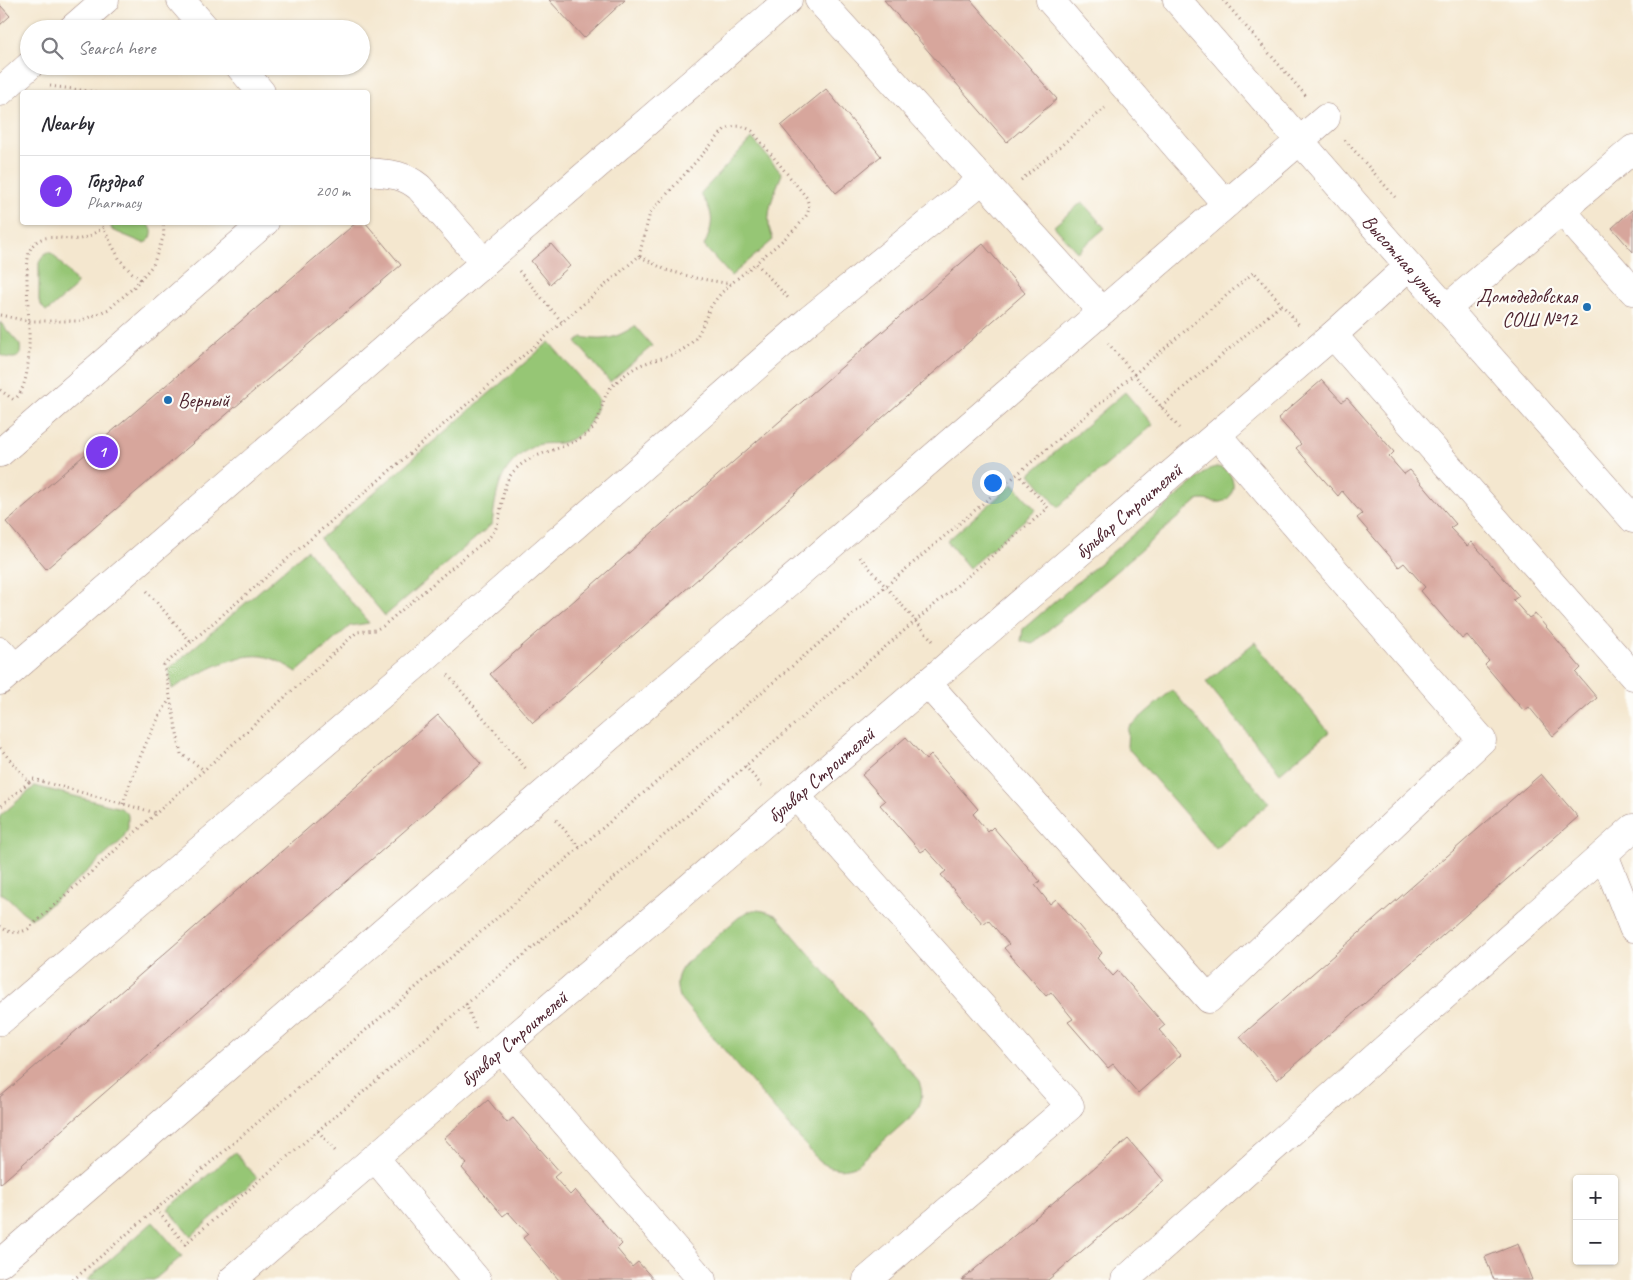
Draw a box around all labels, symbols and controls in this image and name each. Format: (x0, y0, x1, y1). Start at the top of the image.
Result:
search box (20, 20, 370, 75)
icon: search (38, 34, 66, 62)
text: Search here (78, 36, 155, 60)
text: Nearby (40, 110, 93, 136)
text: Горздрав (87, 169, 141, 193)
text: 1 (52, 181, 60, 201)
text: 200 m (316, 181, 350, 201)
text: Pharmacy (87, 193, 141, 213)
street label: Высотная улица (1357, 209, 1452, 313)
place label: Домодедовская СОШ №12 (1476, 284, 1579, 332)
marker: Домодедовская СОШ №12 (1581, 301, 1593, 313)
place label: Верный (178, 388, 231, 413)
marker: Верный (162, 394, 174, 406)
pin: 1 (86, 433, 118, 471)
street label: бульвар Строителей (1070, 457, 1189, 564)
your location (980, 470, 1006, 496)
street label: бульвар Строителей (762, 721, 881, 828)
street label: бульвар Строителей (455, 985, 574, 1092)
map controls (1573, 1175, 1618, 1265)
button: + (1573, 1175, 1618, 1220)
button: − (1573, 1220, 1618, 1265)

